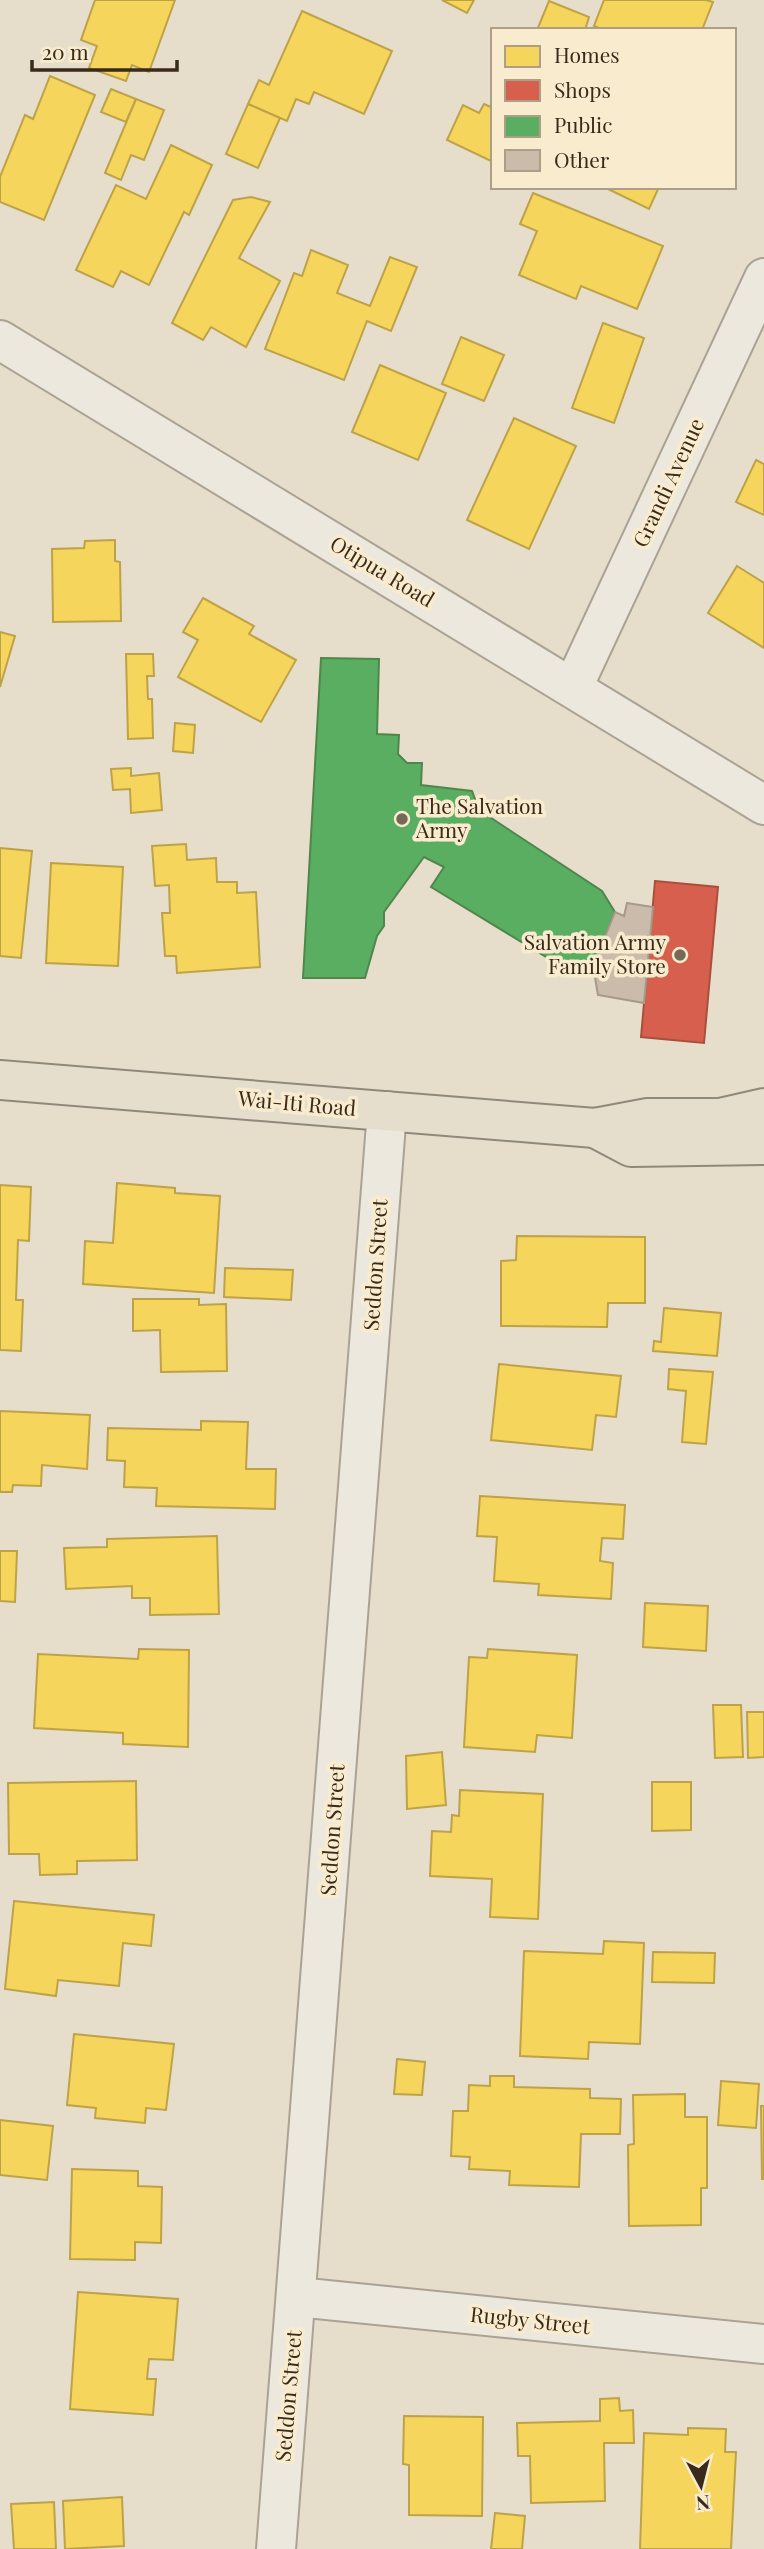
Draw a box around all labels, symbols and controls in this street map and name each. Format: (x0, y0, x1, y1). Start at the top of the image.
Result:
scale bar (32, 28, 177, 72)
legend (491, 28, 736, 189)
text: 20 m (42, 37, 89, 65)
text: Homes (554, 40, 620, 68)
text: Shops (554, 75, 611, 103)
text: Public (554, 110, 612, 138)
text: Other (554, 145, 610, 173)
street label: Grandi Avenue (625, 413, 709, 551)
street label: Otipua Road (326, 528, 440, 612)
place label: The Salvation Army (415, 791, 544, 843)
marker: The Salvation Army (394, 811, 410, 827)
place label: Salvation Army Family Store (524, 927, 666, 979)
marker: Salvation Army Family Store (672, 947, 688, 963)
street label: Wai-Iti Road (236, 1083, 357, 1121)
street label: Seddon Street (355, 1197, 393, 1332)
street label: Seddon Street (312, 1762, 350, 1897)
street label: Rugby Street (469, 2299, 592, 2339)
street label: Seddon Street (267, 2328, 307, 2463)
north arrow (666, 2451, 736, 2521)
text: N (695, 2490, 712, 2518)

